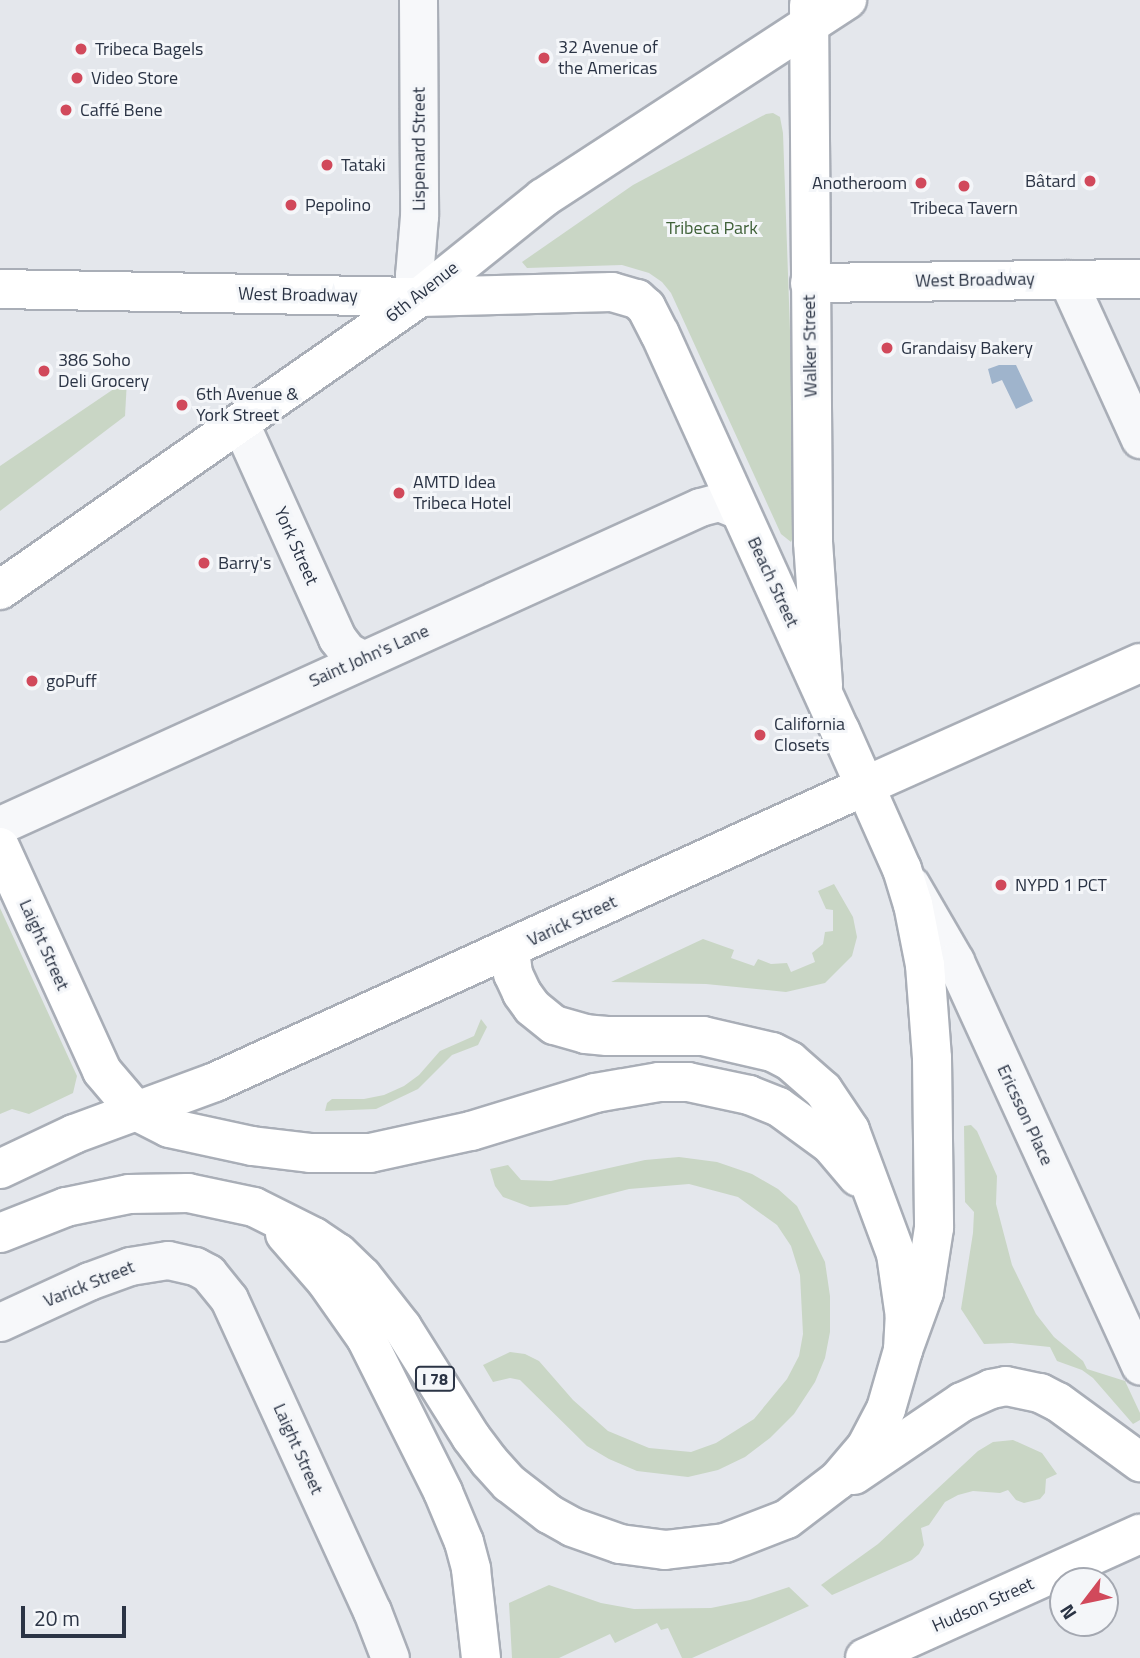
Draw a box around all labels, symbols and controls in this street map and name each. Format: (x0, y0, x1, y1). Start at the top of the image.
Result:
place label: 32 Avenue of the Americas (558, 37, 658, 80)
place label: Tribeca Bagels (95, 38, 203, 60)
marker: Tribeca Bagels (73, 41, 89, 57)
marker: 32 Avenue of the Americas (536, 50, 552, 66)
place label: Video Store (91, 67, 178, 89)
marker: Video Store (69, 70, 85, 86)
street label: Lispenard Street (408, 87, 430, 211)
place label: Caffé Bene (80, 99, 163, 121)
marker: Caffé Bene (58, 102, 74, 118)
place label: Tataki (341, 154, 386, 176)
marker: Tataki (319, 157, 335, 173)
place label: Bâtard (1025, 170, 1076, 192)
place label: Anotheroom (812, 172, 907, 194)
marker: Bâtard (1082, 173, 1098, 189)
marker: Anotheroom (913, 175, 929, 191)
marker: Tribeca Tavern (956, 178, 972, 194)
place label: Pepolino (305, 194, 371, 216)
marker: Pepolino (283, 197, 299, 213)
place label: Tribeca Tavern (910, 197, 1018, 219)
park label: Tribeca Park (666, 217, 758, 239)
street label: 6th Avenue (381, 257, 463, 327)
street label: West Broadway (915, 268, 1035, 292)
street label: West Broadway (238, 283, 358, 307)
street label: Walker Street (798, 294, 822, 398)
place label: Grandaisy Bakery (901, 337, 1033, 359)
marker: Grandaisy Bakery (879, 340, 895, 356)
place label: 386 Soho Deli Grocery (58, 350, 149, 392)
marker: 386 Soho Deli Grocery (36, 363, 52, 379)
place label: 6th Avenue & York Street (196, 384, 299, 426)
marker: 6th Avenue & York Street (174, 397, 190, 413)
place label: AMTD Idea Tribeca Hotel (413, 472, 512, 514)
marker: AMTD Idea Tribeca Hotel (391, 485, 407, 501)
street label: York Street (269, 504, 323, 588)
street label: Beach Street (743, 533, 803, 631)
place label: Barry's (218, 552, 271, 574)
marker: Barry's (196, 555, 212, 571)
street label: Saint John's Lane (306, 620, 432, 692)
place label: goPuff (46, 670, 97, 692)
marker: goPuff (24, 673, 40, 689)
place label: California Closets (774, 714, 845, 756)
marker: California Closets (752, 727, 768, 743)
place label: NYPD 1 PCT (1015, 874, 1107, 896)
marker: NYPD 1 PCT (993, 877, 1009, 893)
street label: Varick Street (524, 891, 620, 951)
street label: Laight Street (14, 896, 74, 994)
street label: Ericsson Place (992, 1061, 1058, 1169)
street label: Varick Street (40, 1256, 138, 1312)
road number: I 78 (414, 1366, 456, 1392)
street label: Laight Street (268, 1400, 328, 1498)
north arrow (1049, 1567, 1119, 1637)
street label: Hudson Street (929, 1573, 1037, 1637)
scale bar (24, 1592, 130, 1636)
text: N (1052, 1599, 1083, 1626)
text: 20 m (34, 1602, 80, 1634)

